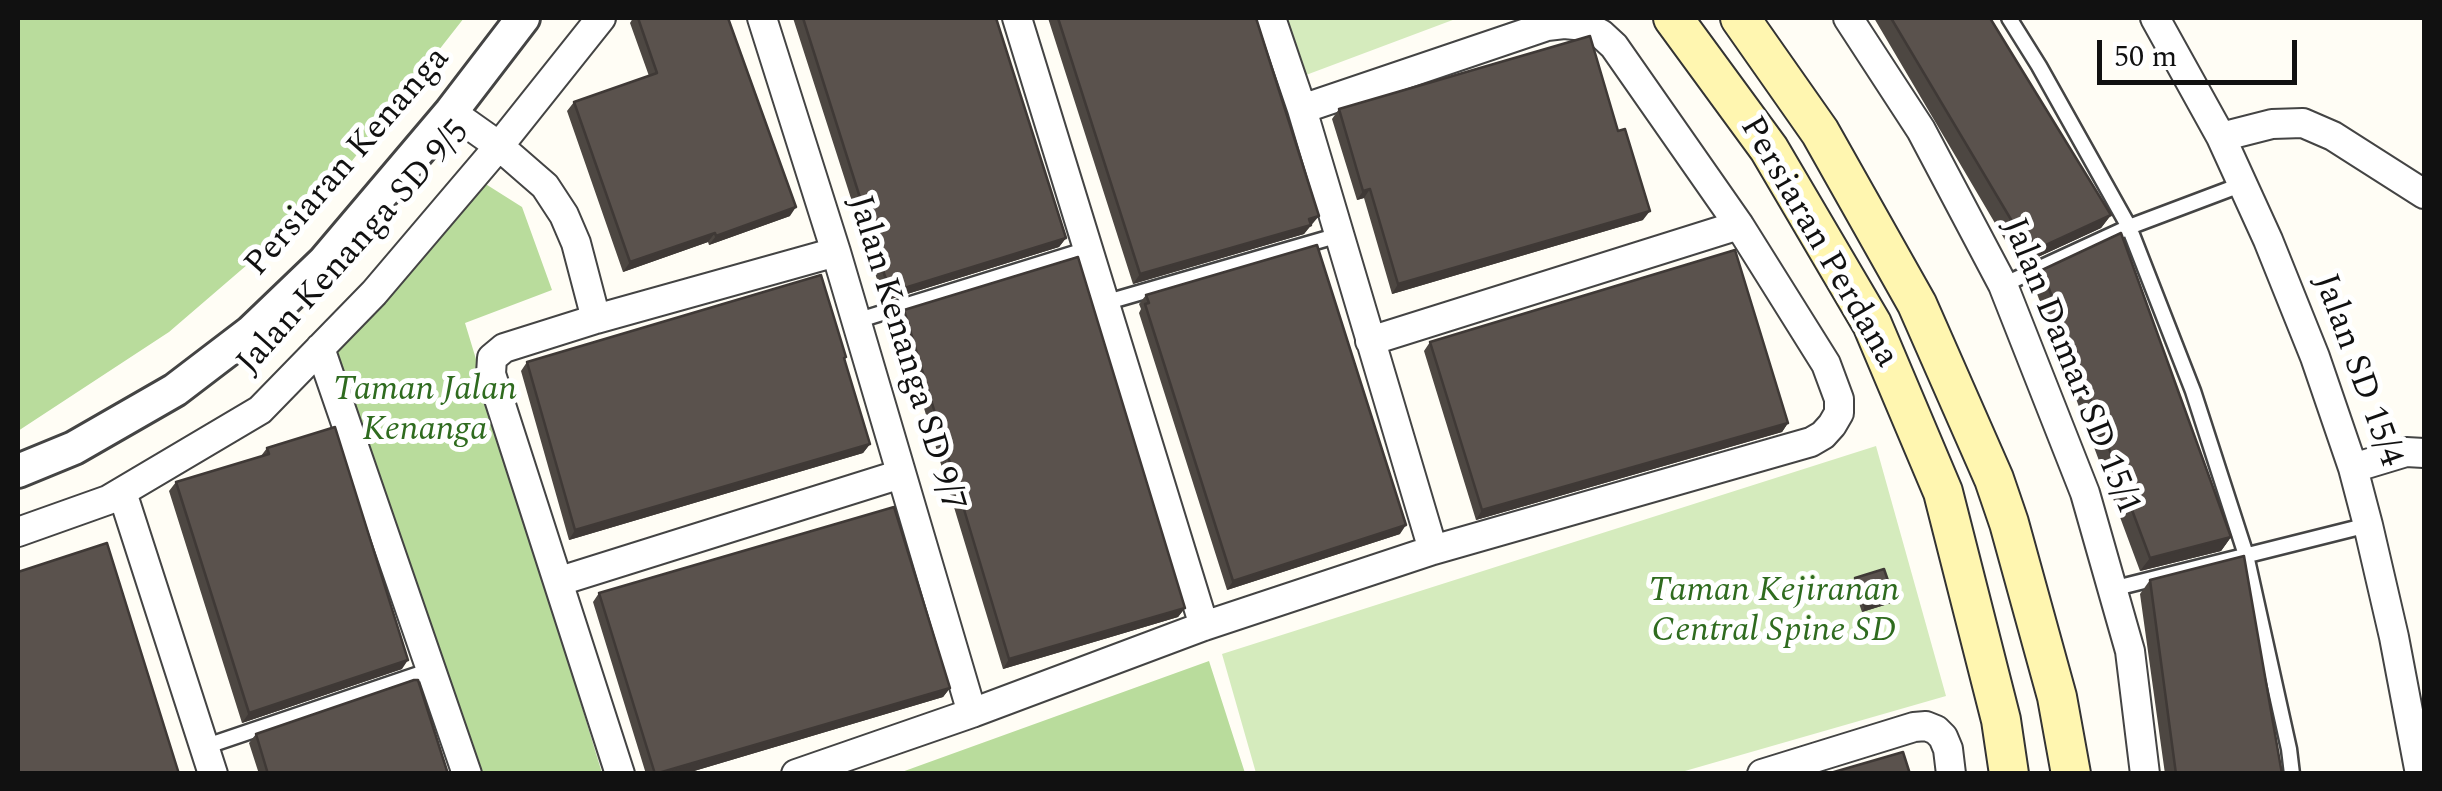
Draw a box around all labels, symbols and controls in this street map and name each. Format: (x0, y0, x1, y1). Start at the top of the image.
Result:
scale bar (2102, 20, 2302, 82)
text: 50 m (2114, 34, 2177, 80)
street label: Persiaran Kenanga (238, 39, 460, 287)
street label: Persiaran Perdana (1728, 110, 1906, 376)
street label: Jalan Kenanga SD 9/5 (230, 113, 480, 385)
street label: Jalan Kenanga SD 9/7 (836, 191, 972, 517)
street label: Jalan Damar SD 15/1 (1990, 213, 2148, 521)
street label: Jalan SD 15/4 (2302, 269, 2410, 473)
park label: Taman Jalan Kenanga (333, 371, 517, 453)
park label: Taman Kejiranan Central Spine SD (1649, 572, 1899, 654)

